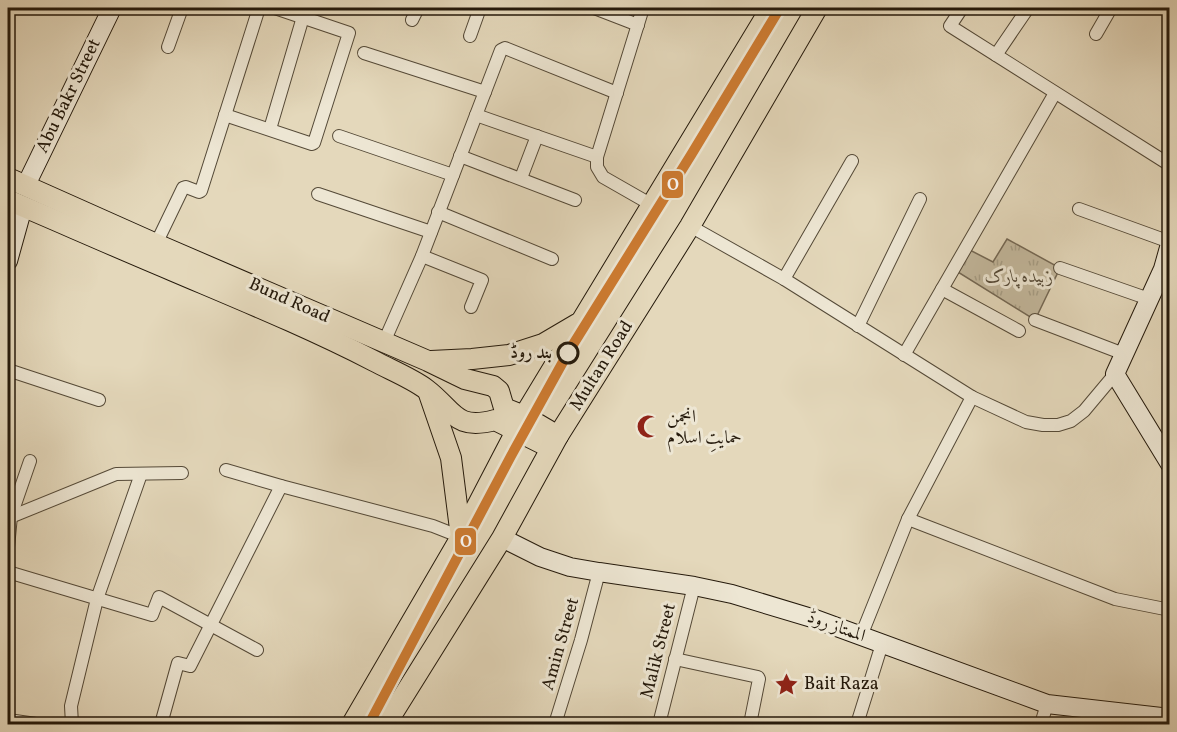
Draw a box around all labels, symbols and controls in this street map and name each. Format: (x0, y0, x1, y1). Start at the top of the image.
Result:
street label: Abu Bakr Street (30, 35, 108, 157)
line badge: O (661, 170, 684, 199)
text: O (667, 175, 679, 197)
park label: زبیدہ پارک (985, 265, 1053, 290)
street label: Bund Road (244, 272, 334, 330)
street label: Multan Road (564, 316, 640, 416)
place label: بند روڈ (510, 341, 552, 366)
marker: بند روڈ (557, 342, 579, 364)
place label: انجمن حمایتِ اسلام (667, 405, 742, 453)
mosque icon: انجمن حمایتِ اسلام (636, 414, 662, 440)
line badge: O (454, 527, 477, 556)
text: O (460, 532, 472, 554)
street label: Amin Street (536, 595, 586, 693)
street label: Malik Street (635, 601, 683, 701)
street label: الممتاز روڈ (803, 605, 869, 649)
place icon: Bait Raza (773, 671, 799, 697)
place label: Bait Raza (804, 672, 879, 697)

